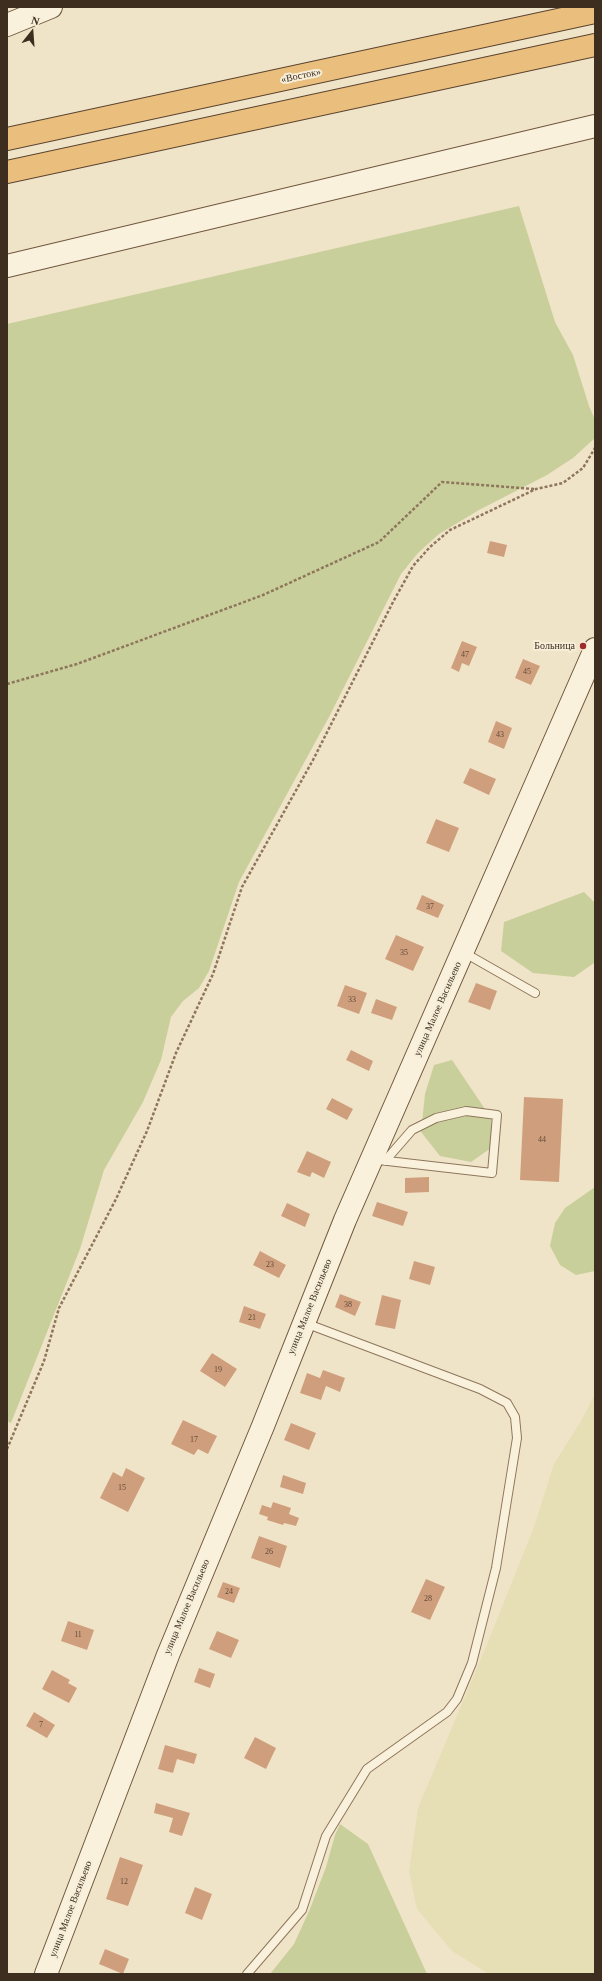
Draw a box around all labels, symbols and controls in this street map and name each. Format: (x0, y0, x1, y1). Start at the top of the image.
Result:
north arrow (12, 12, 52, 52)
text: N (30, 14, 41, 27)
street label: «Восток» (280, 66, 322, 86)
place label: Больница (534, 640, 575, 652)
marker: Больница (578, 641, 588, 651)
house number: 47 (461, 650, 469, 660)
house number: 45 (523, 667, 531, 677)
house number: 43 (496, 730, 504, 740)
house number: 37 (426, 902, 434, 912)
house number: 35 (400, 948, 408, 958)
street label: улица Малое Васильево (412, 960, 464, 1058)
house number: 33 (348, 995, 356, 1005)
house number: 44 (538, 1135, 546, 1145)
street label: улица Малое Васильево (285, 1257, 335, 1357)
house number: 23 (266, 1260, 274, 1270)
house number: 38 (344, 1300, 352, 1310)
house number: 21 (248, 1313, 256, 1323)
house number: 19 (214, 1365, 222, 1375)
house number: 17 (190, 1435, 198, 1445)
house number: 15 (118, 1483, 126, 1493)
house number: 26 (265, 1547, 273, 1557)
street label: улица Малое Васильево (162, 1558, 212, 1656)
house number: 24 (225, 1587, 233, 1597)
house number: 28 (424, 1594, 432, 1604)
house number: 11 (74, 1630, 82, 1640)
house number: 7 (39, 1720, 43, 1730)
street label: улица Малое Васильево (47, 1859, 95, 1959)
house number: 12 (120, 1877, 128, 1887)

